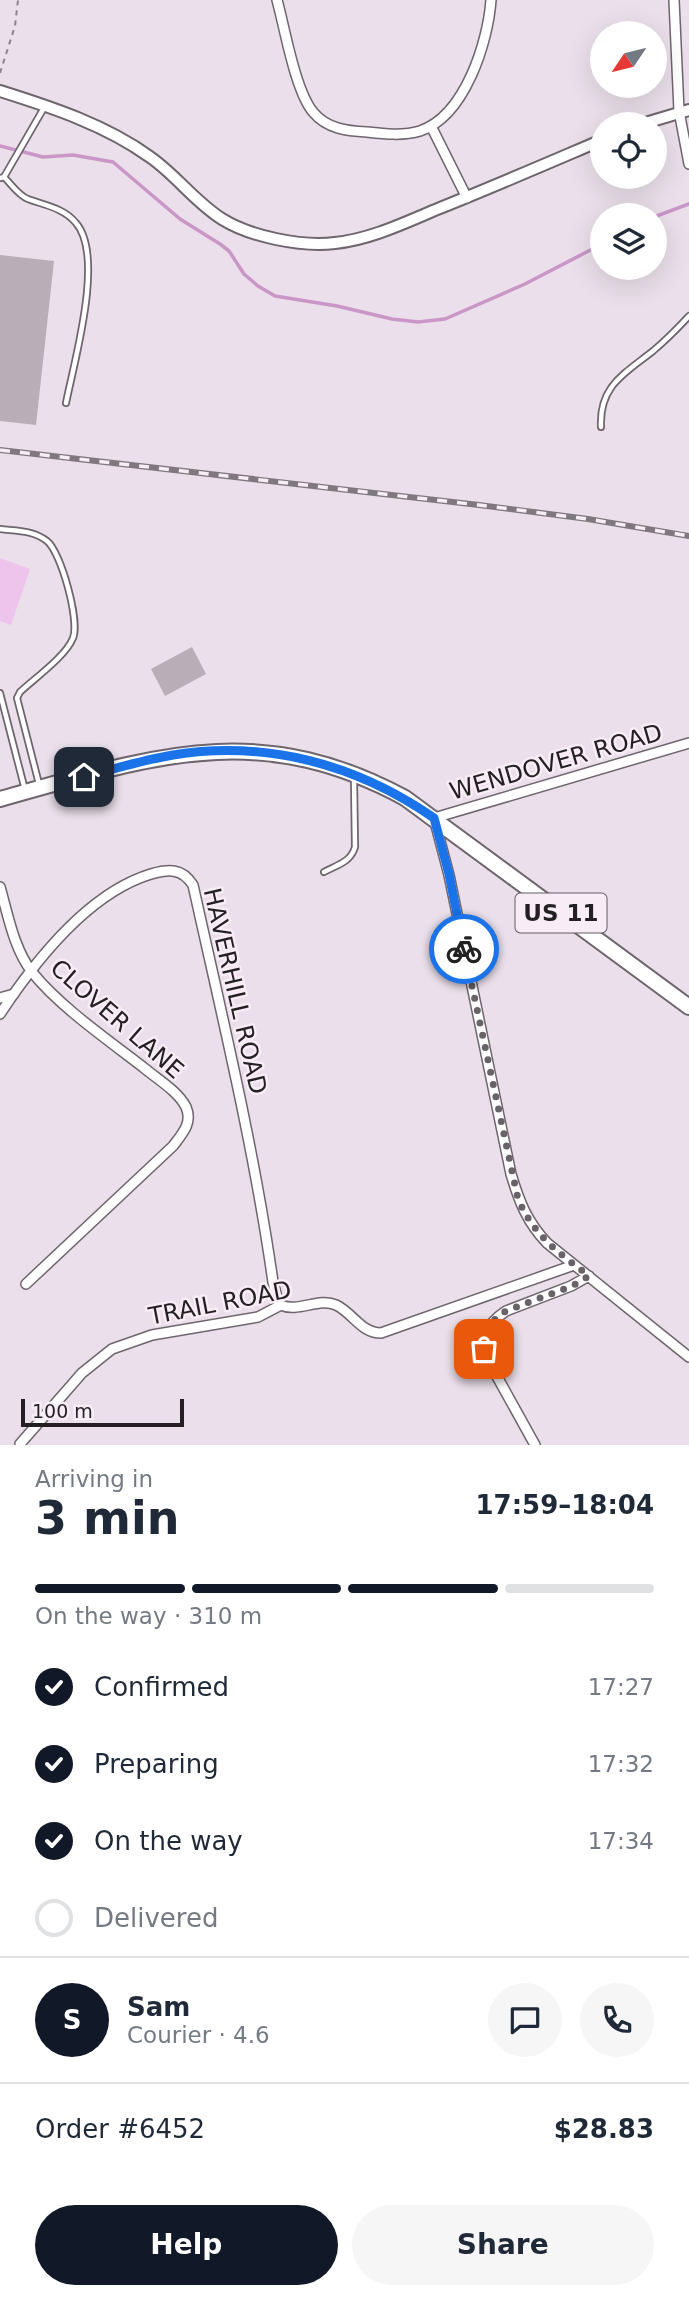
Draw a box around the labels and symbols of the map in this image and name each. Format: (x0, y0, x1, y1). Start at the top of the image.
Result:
north arrow (590, 21, 667, 98)
street label: WENDOVER ROAD (447, 718, 665, 806)
pin (54, 747, 114, 807)
street label: HAVERHILL ROAD (198, 885, 272, 1097)
road number: US 11 (516, 893, 606, 932)
courier (429, 914, 499, 984)
street label: CLOVER LANE (45, 954, 189, 1084)
street label: TRAIL ROAD (145, 1275, 294, 1331)
pin (454, 1319, 514, 1379)
scale bar (21, 1396, 184, 1428)

